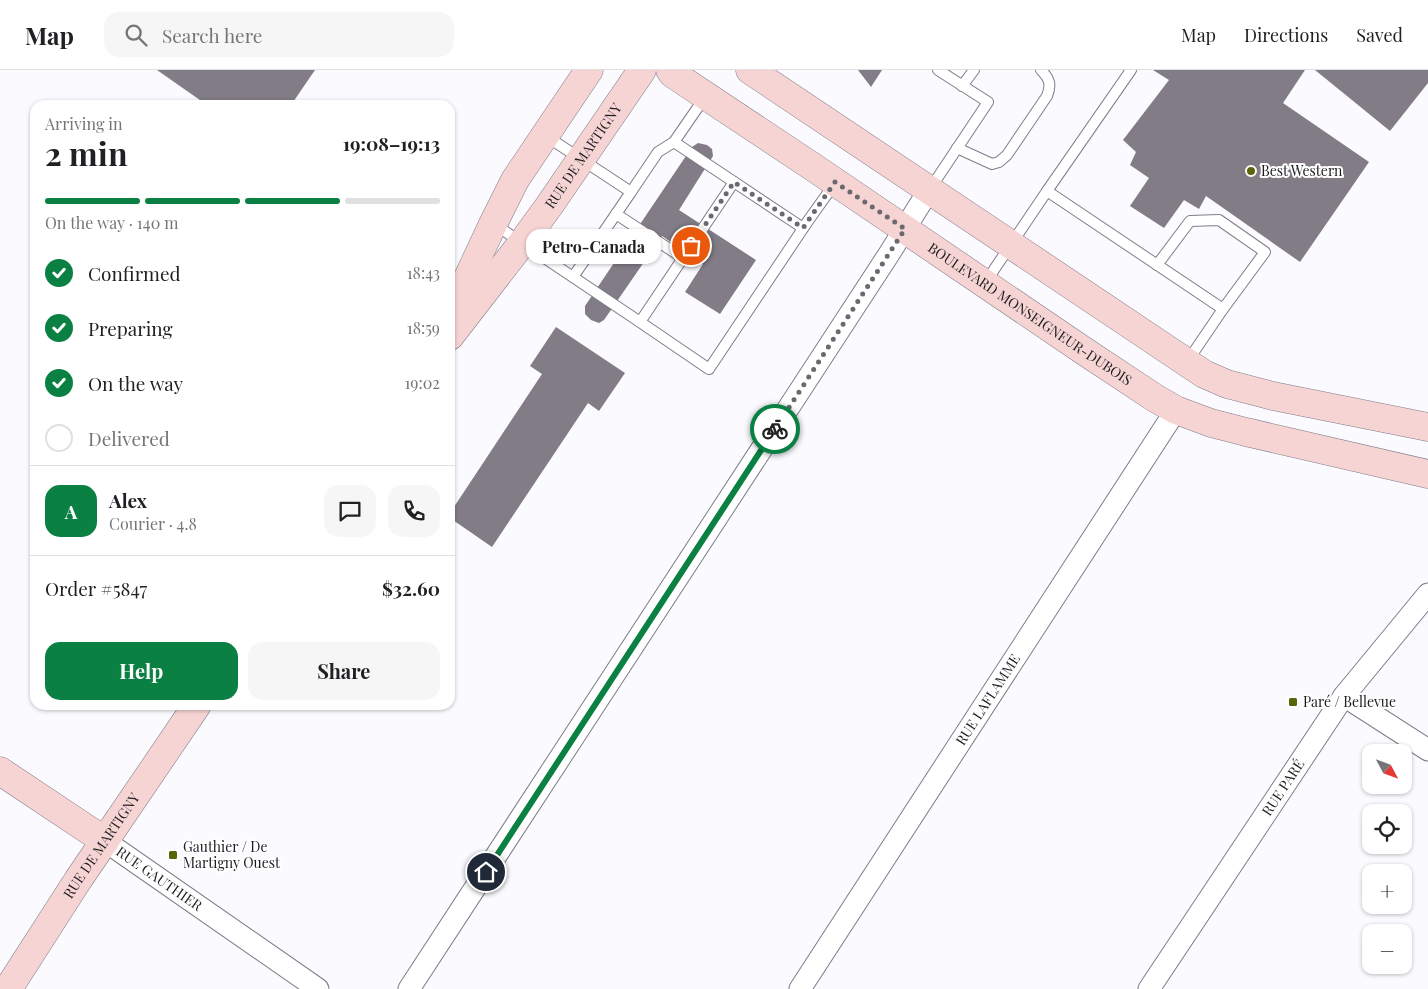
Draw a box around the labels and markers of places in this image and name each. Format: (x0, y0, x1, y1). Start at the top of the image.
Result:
place label: Best Western (1261, 161, 1343, 180)
marker: Best Western (1245, 165, 1257, 177)
pin (670, 225, 712, 267)
callout: Petro-Canada (526, 228, 661, 264)
place label: Paré / Bellevue (1303, 692, 1396, 711)
marker: Paré / Bellevue (1287, 696, 1299, 708)
place label: Gauthier / De Martigny Ouest (183, 837, 281, 872)
marker: Gauthier / De Martigny Ouest (167, 849, 179, 861)
pin (465, 851, 507, 893)

